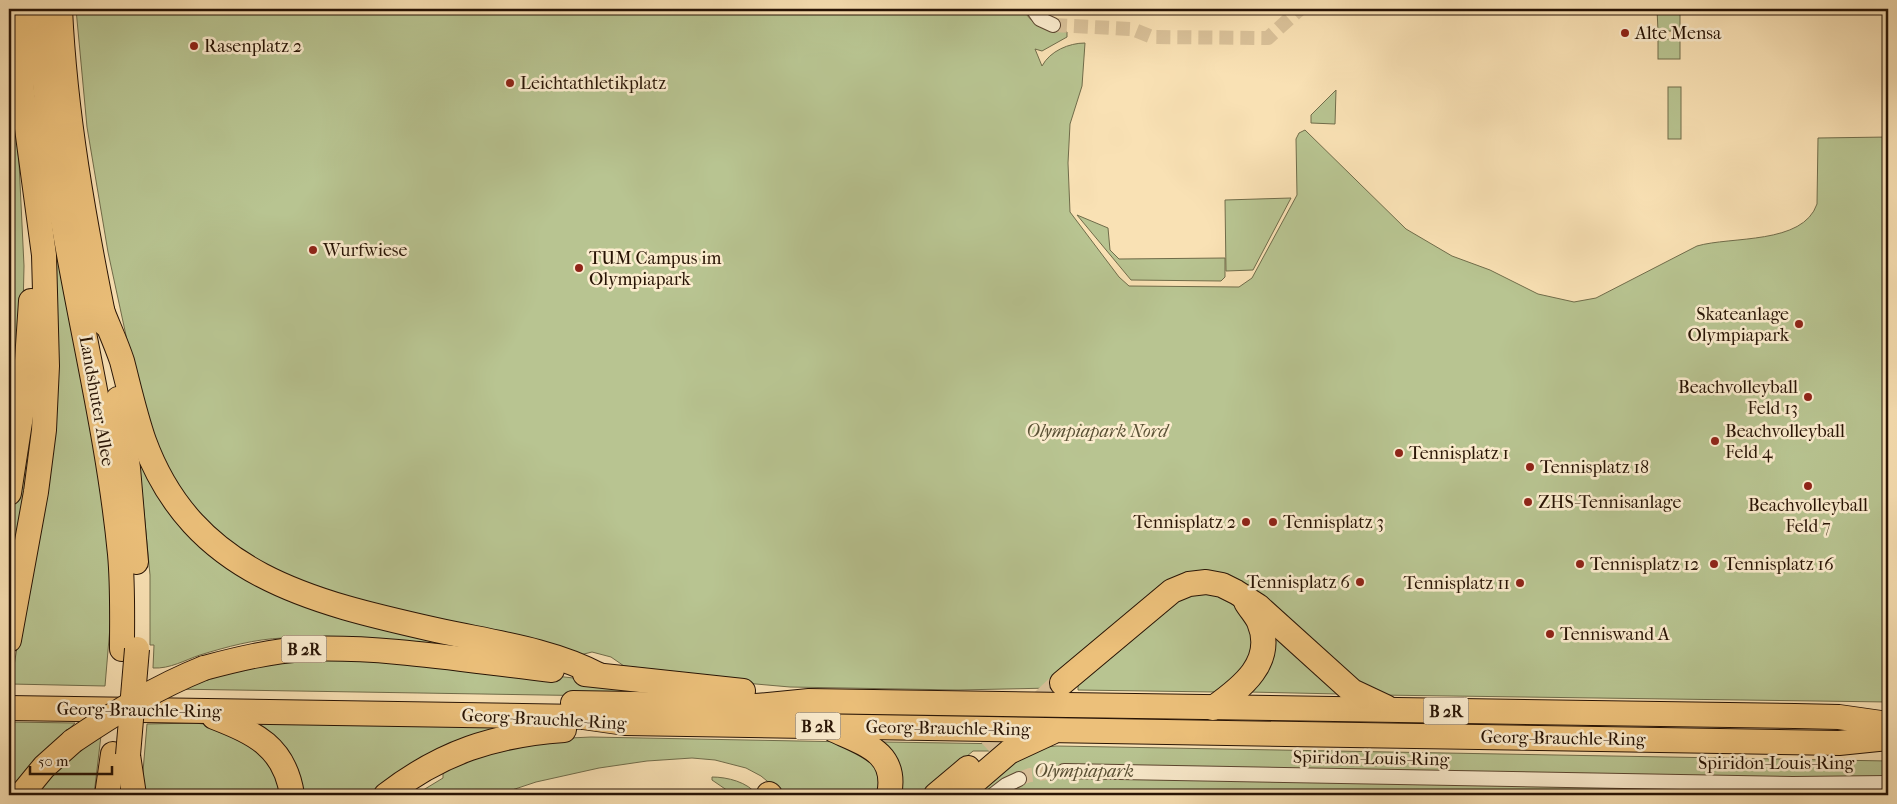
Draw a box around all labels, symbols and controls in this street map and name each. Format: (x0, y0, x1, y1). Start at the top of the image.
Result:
place label: Alte Mensa (1634, 23, 1722, 44)
marker: Alte Mensa (1619, 27, 1631, 39)
place label: Rasenplatz 2 (204, 36, 302, 57)
marker: Rasenplatz 2 (188, 40, 200, 52)
place label: Leichtathletikplatz (520, 73, 666, 94)
marker: Leichtathletikplatz (504, 77, 516, 89)
place label: Wurfwiese (322, 240, 407, 261)
marker: Wurfwiese (307, 244, 319, 256)
place label: TUM Campus im Olympiapark (589, 248, 722, 290)
marker: TUM Campus im Olympiapark (573, 262, 585, 274)
place label: Skateanlage Olympiapark (1687, 304, 1790, 346)
marker: Skateanlage Olympiapark (1793, 318, 1805, 330)
street label: Landshuter Allee (75, 334, 118, 468)
place label: Beachvolleyball Feld 13 (1678, 377, 1798, 419)
marker: Beachvolleyball Feld 13 (1802, 391, 1814, 403)
park label: Olympiapark Nord (1026, 421, 1171, 442)
place label: Beachvolleyball Feld 4 (1725, 421, 1845, 463)
marker: Beachvolleyball Feld 4 (1709, 435, 1721, 447)
place label: Tennisplatz 1 (1409, 443, 1509, 464)
marker: Tennisplatz 1 (1393, 447, 1405, 459)
place label: Tennisplatz 18 (1540, 457, 1649, 478)
marker: Tennisplatz 18 (1524, 461, 1536, 473)
marker: Beachvolleyball Feld 7 (1802, 480, 1814, 492)
place label: ZHS-Tennisanlage (1538, 492, 1681, 513)
place label: Beachvolleyball Feld 7 (1748, 495, 1868, 537)
marker: ZHS-Tennisanlage (1522, 496, 1534, 508)
place label: Tennisplatz 2 (1133, 512, 1236, 533)
place label: Tennisplatz 3 (1283, 512, 1384, 533)
marker: Tennisplatz 2 (1240, 516, 1252, 528)
marker: Tennisplatz 3 (1267, 516, 1279, 528)
place label: Tennisplatz 12 (1590, 554, 1699, 575)
place label: Tennisplatz 16 (1724, 554, 1834, 575)
marker: Tennisplatz 12 (1574, 558, 1586, 570)
marker: Tennisplatz 16 (1708, 558, 1720, 570)
place label: Tennisplatz 6 (1247, 572, 1350, 593)
place label: Tennisplatz 11 (1404, 573, 1510, 594)
marker: Tennisplatz 6 (1354, 576, 1366, 588)
marker: Tennisplatz 11 (1514, 577, 1526, 589)
place label: Tenniswand A (1560, 624, 1670, 645)
marker: Tenniswand A (1544, 628, 1556, 640)
road number: B 2R (282, 636, 326, 662)
road number: B 2R (1424, 698, 1468, 724)
street label: Georg-Brauchle-Ring (56, 699, 222, 722)
street label: Georg-Brauchle-Ring (461, 705, 627, 734)
road number: B 2R (796, 712, 840, 739)
street label: Georg-Brauchle-Ring (865, 717, 1031, 740)
street label: Georg-Brauchle-Ring (1480, 727, 1646, 750)
scale bar (30, 744, 112, 776)
street label: Spiridon-Louis-Ring (1293, 747, 1450, 770)
text: 50 m (38, 752, 69, 770)
street label: Spiridon-Louis-Ring (1698, 753, 1854, 774)
park label: Olympiapark (1034, 761, 1134, 782)

